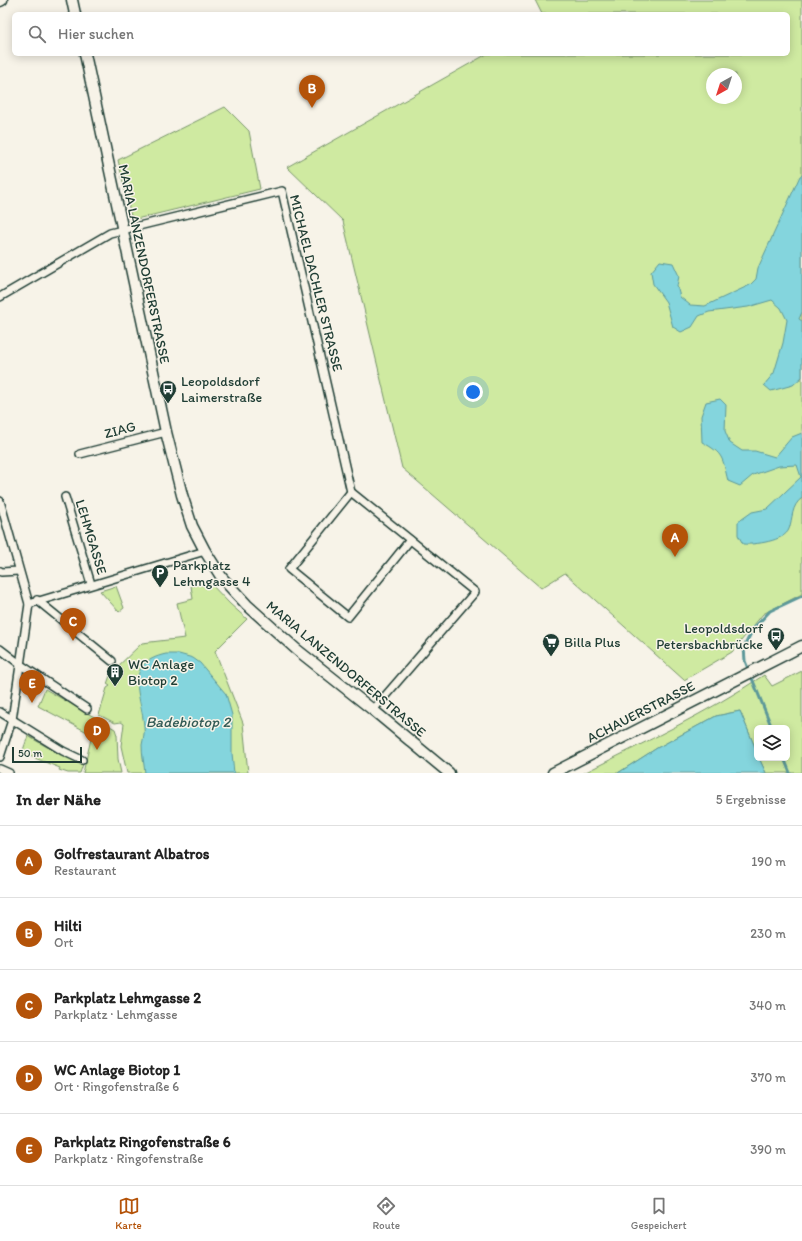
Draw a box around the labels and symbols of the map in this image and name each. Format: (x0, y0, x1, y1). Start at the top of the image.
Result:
north arrow (706, 68, 742, 104)
pin: B (299, 75, 325, 108)
street label: MARIA LANZENDORFERSTRASSE (115, 163, 173, 365)
street label: MICHAEL DACHLER STRASSE (286, 193, 346, 374)
place label: Leopoldsdorf Laimerstraße (181, 373, 262, 406)
bus stop icon: Leopoldsdorf Laimerstraße (158, 379, 178, 404)
your location (463, 382, 483, 402)
street label: ZIAG (102, 418, 138, 442)
street label: LEHMGASSE (72, 497, 111, 577)
pin: A (662, 524, 688, 557)
place label: Parkplatz Lehmgasse 4 (173, 557, 251, 590)
parking icon: Parkplatz Lehmgasse 4 (150, 563, 170, 588)
street label: MARIA LANZENDORFERSTRASSE (263, 597, 429, 741)
pin: C (60, 608, 86, 641)
place label: Leopoldsdorf Petersbachbrücke (656, 620, 764, 653)
bus stop icon: Leopoldsdorf Petersbachbrücke (766, 626, 786, 651)
supermarket icon: Billa Plus (541, 632, 561, 657)
place label: Billa Plus (564, 634, 621, 651)
place label: WC Anlage Biotop 2 (128, 656, 194, 689)
building icon: WC Anlage Biotop 2 (105, 662, 125, 687)
pin: E (19, 670, 45, 703)
street label: ACHAUERSTRASSE (584, 677, 698, 747)
water label: Badebiotop 2 (146, 713, 231, 731)
pin: D (84, 717, 110, 750)
scale bar (12, 745, 82, 764)

